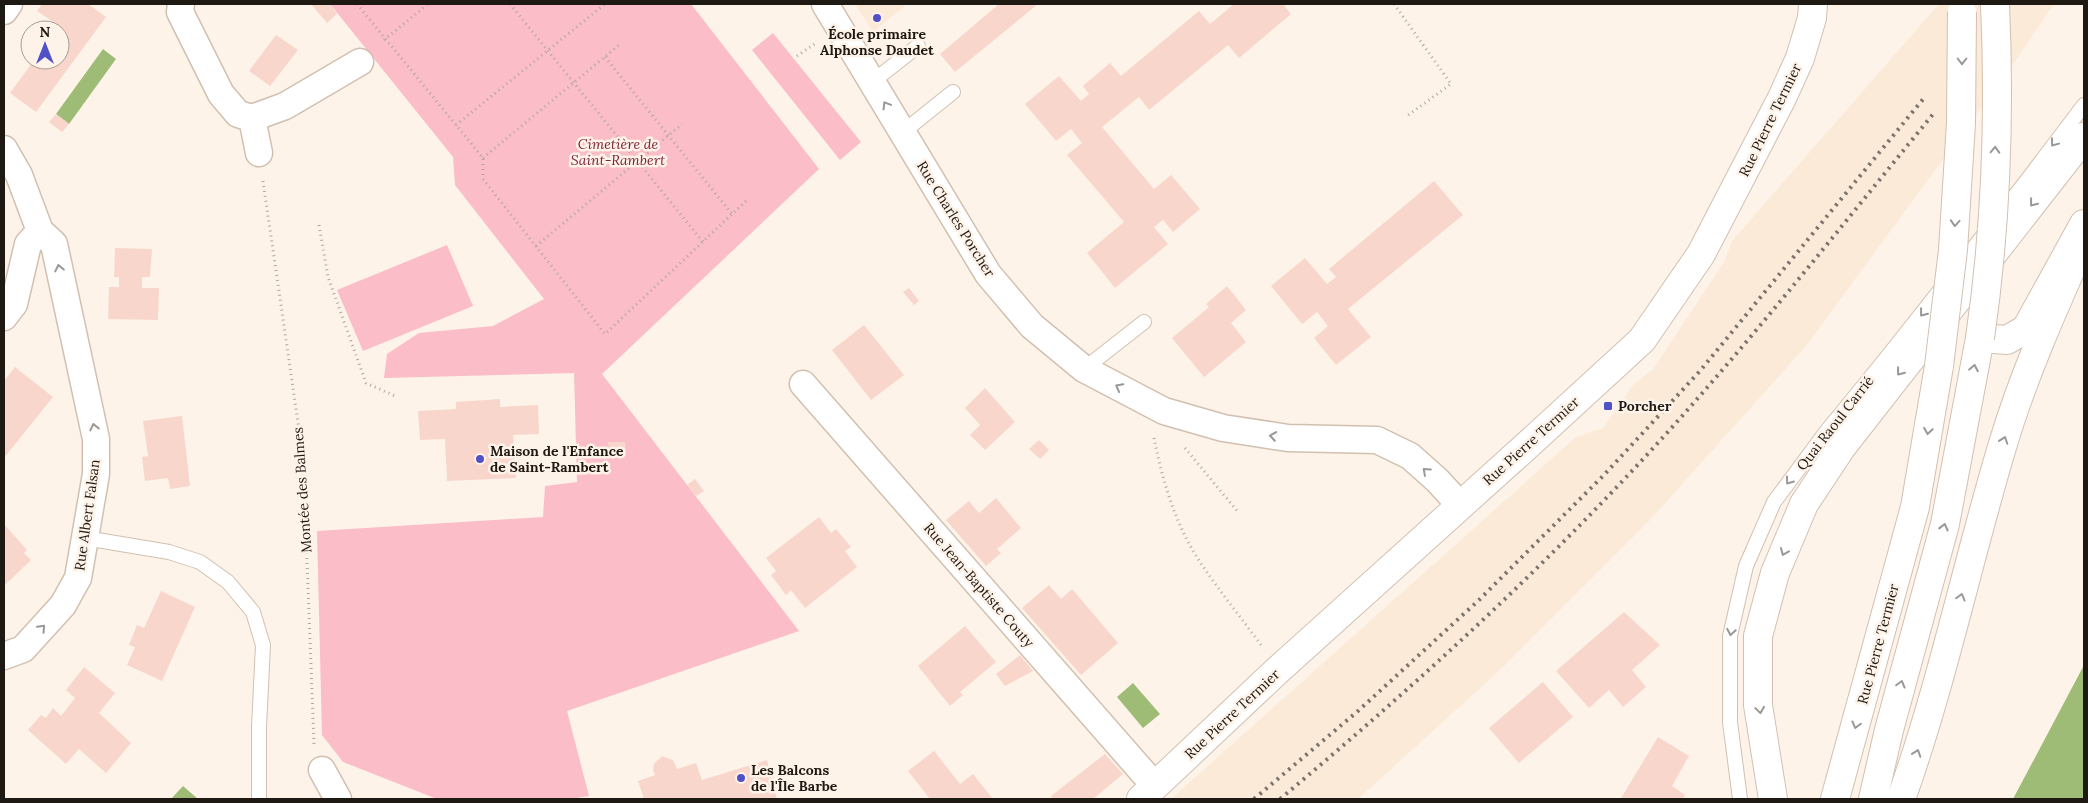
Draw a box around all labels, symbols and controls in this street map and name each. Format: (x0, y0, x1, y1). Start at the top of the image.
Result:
marker: École primaire Alphonse Daudet (871, 12, 883, 24)
north arrow (20, 20, 70, 70)
text: N (40, 23, 51, 41)
place label: École primaire Alphonse Daudet (820, 25, 934, 59)
one-way arrow (1957, 58, 1967, 65)
street label: Rue Pierre Termier (1735, 60, 1805, 180)
one-way arrow (883, 102, 893, 111)
park label: Cimetière de Saint-Rambert (571, 135, 666, 169)
one-way arrow (2052, 137, 2060, 146)
one-way arrow (1990, 145, 2000, 153)
street label: Rue Charles Porcher (913, 158, 999, 280)
one-way arrow (2030, 197, 2038, 206)
one-way arrow (1949, 220, 1960, 228)
one-way arrow (55, 264, 65, 273)
one-way arrow (1920, 307, 1928, 316)
one-way arrow (1969, 363, 1979, 372)
one-way arrow (1898, 366, 1906, 375)
street label: Quai Raoul Carrié (1792, 372, 1878, 474)
one-way arrow (1116, 383, 1125, 393)
street label: Rue Pierre Termier (1479, 393, 1583, 489)
place label: Porcher (1618, 397, 1672, 415)
marker: Porcher (1602, 400, 1614, 412)
one-way arrow (89, 423, 100, 431)
street label: Montée des Balmes (289, 427, 315, 553)
one-way arrow (1923, 428, 1934, 436)
one-way arrow (1268, 431, 1276, 442)
one-way arrow (1998, 436, 2008, 445)
place label: Maison de l'Enfance de Saint-Rambert (490, 442, 624, 476)
marker: Maison de l'Enfance de Saint-Rambert (474, 453, 486, 465)
street label: Rue Albert Falsan (70, 458, 104, 572)
one-way arrow (1423, 468, 1432, 477)
one-way arrow (1786, 476, 1795, 485)
street label: Rue Jean-Baptiste Couty (920, 519, 1038, 651)
one-way arrow (1938, 523, 1949, 532)
one-way arrow (1779, 547, 1790, 556)
street label: Rue Pierre Termier (1853, 582, 1903, 706)
one-way arrow (1955, 593, 1965, 601)
one-way arrow (36, 625, 45, 634)
one-way arrow (1727, 627, 1737, 636)
street label: Rue Pierre Termier (1181, 665, 1283, 763)
one-way arrow (1896, 681, 1906, 689)
one-way arrow (1754, 706, 1764, 715)
one-way arrow (1851, 720, 1861, 728)
one-way arrow (1912, 750, 1922, 758)
place label: Les Balcons de l'Île Barbe (751, 761, 838, 795)
marker: Les Balcons de l'Île Barbe (735, 772, 747, 784)

